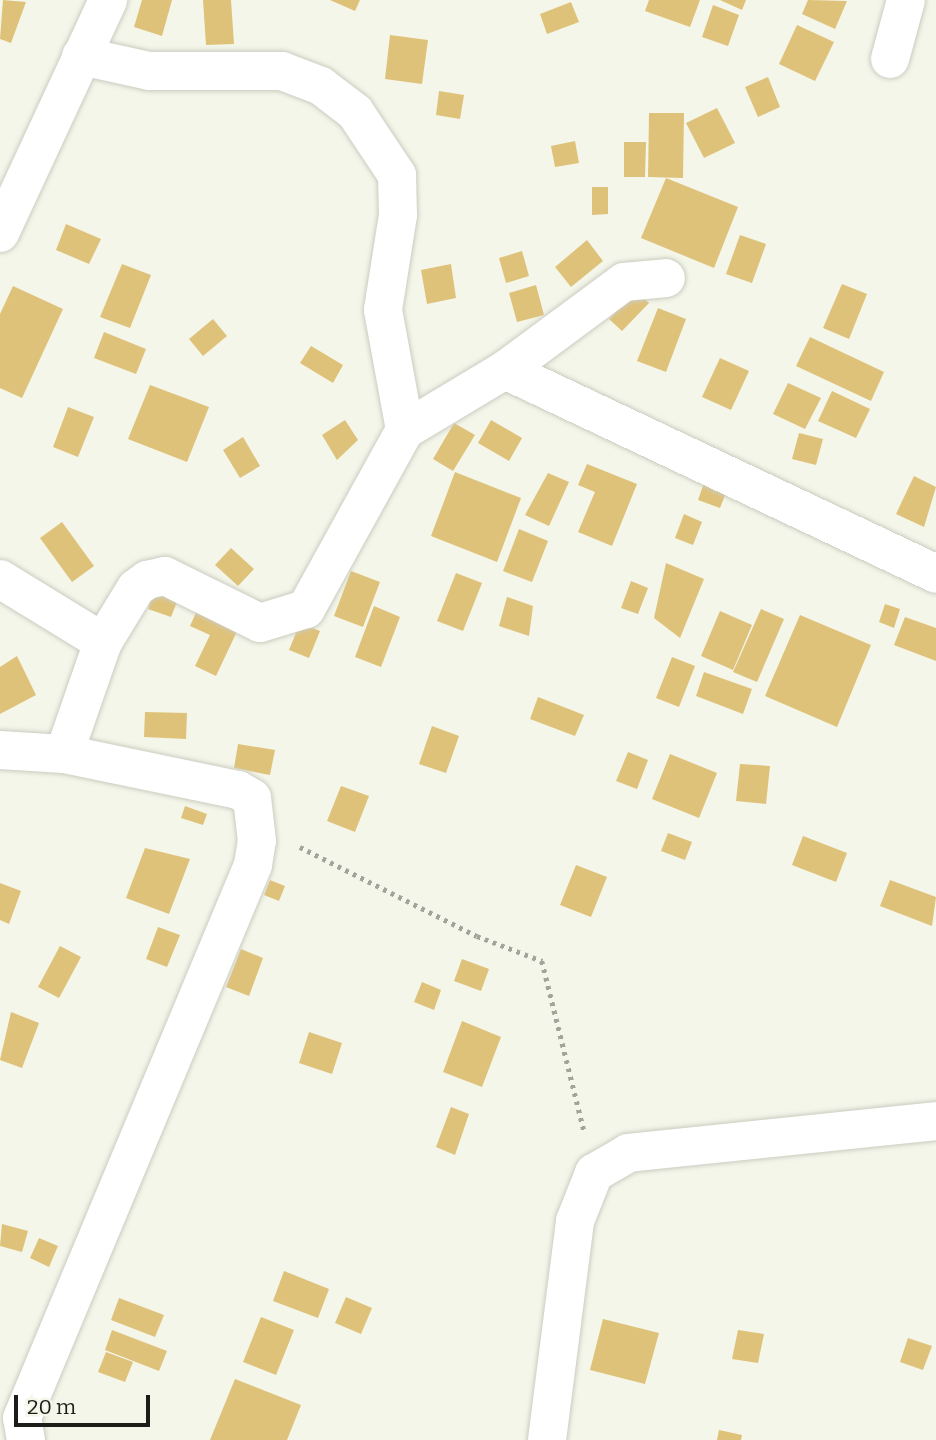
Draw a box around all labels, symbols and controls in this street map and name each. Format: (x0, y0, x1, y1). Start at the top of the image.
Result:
scale bar (18, 1380, 154, 1424)
text: 20 m (27, 1394, 76, 1420)

